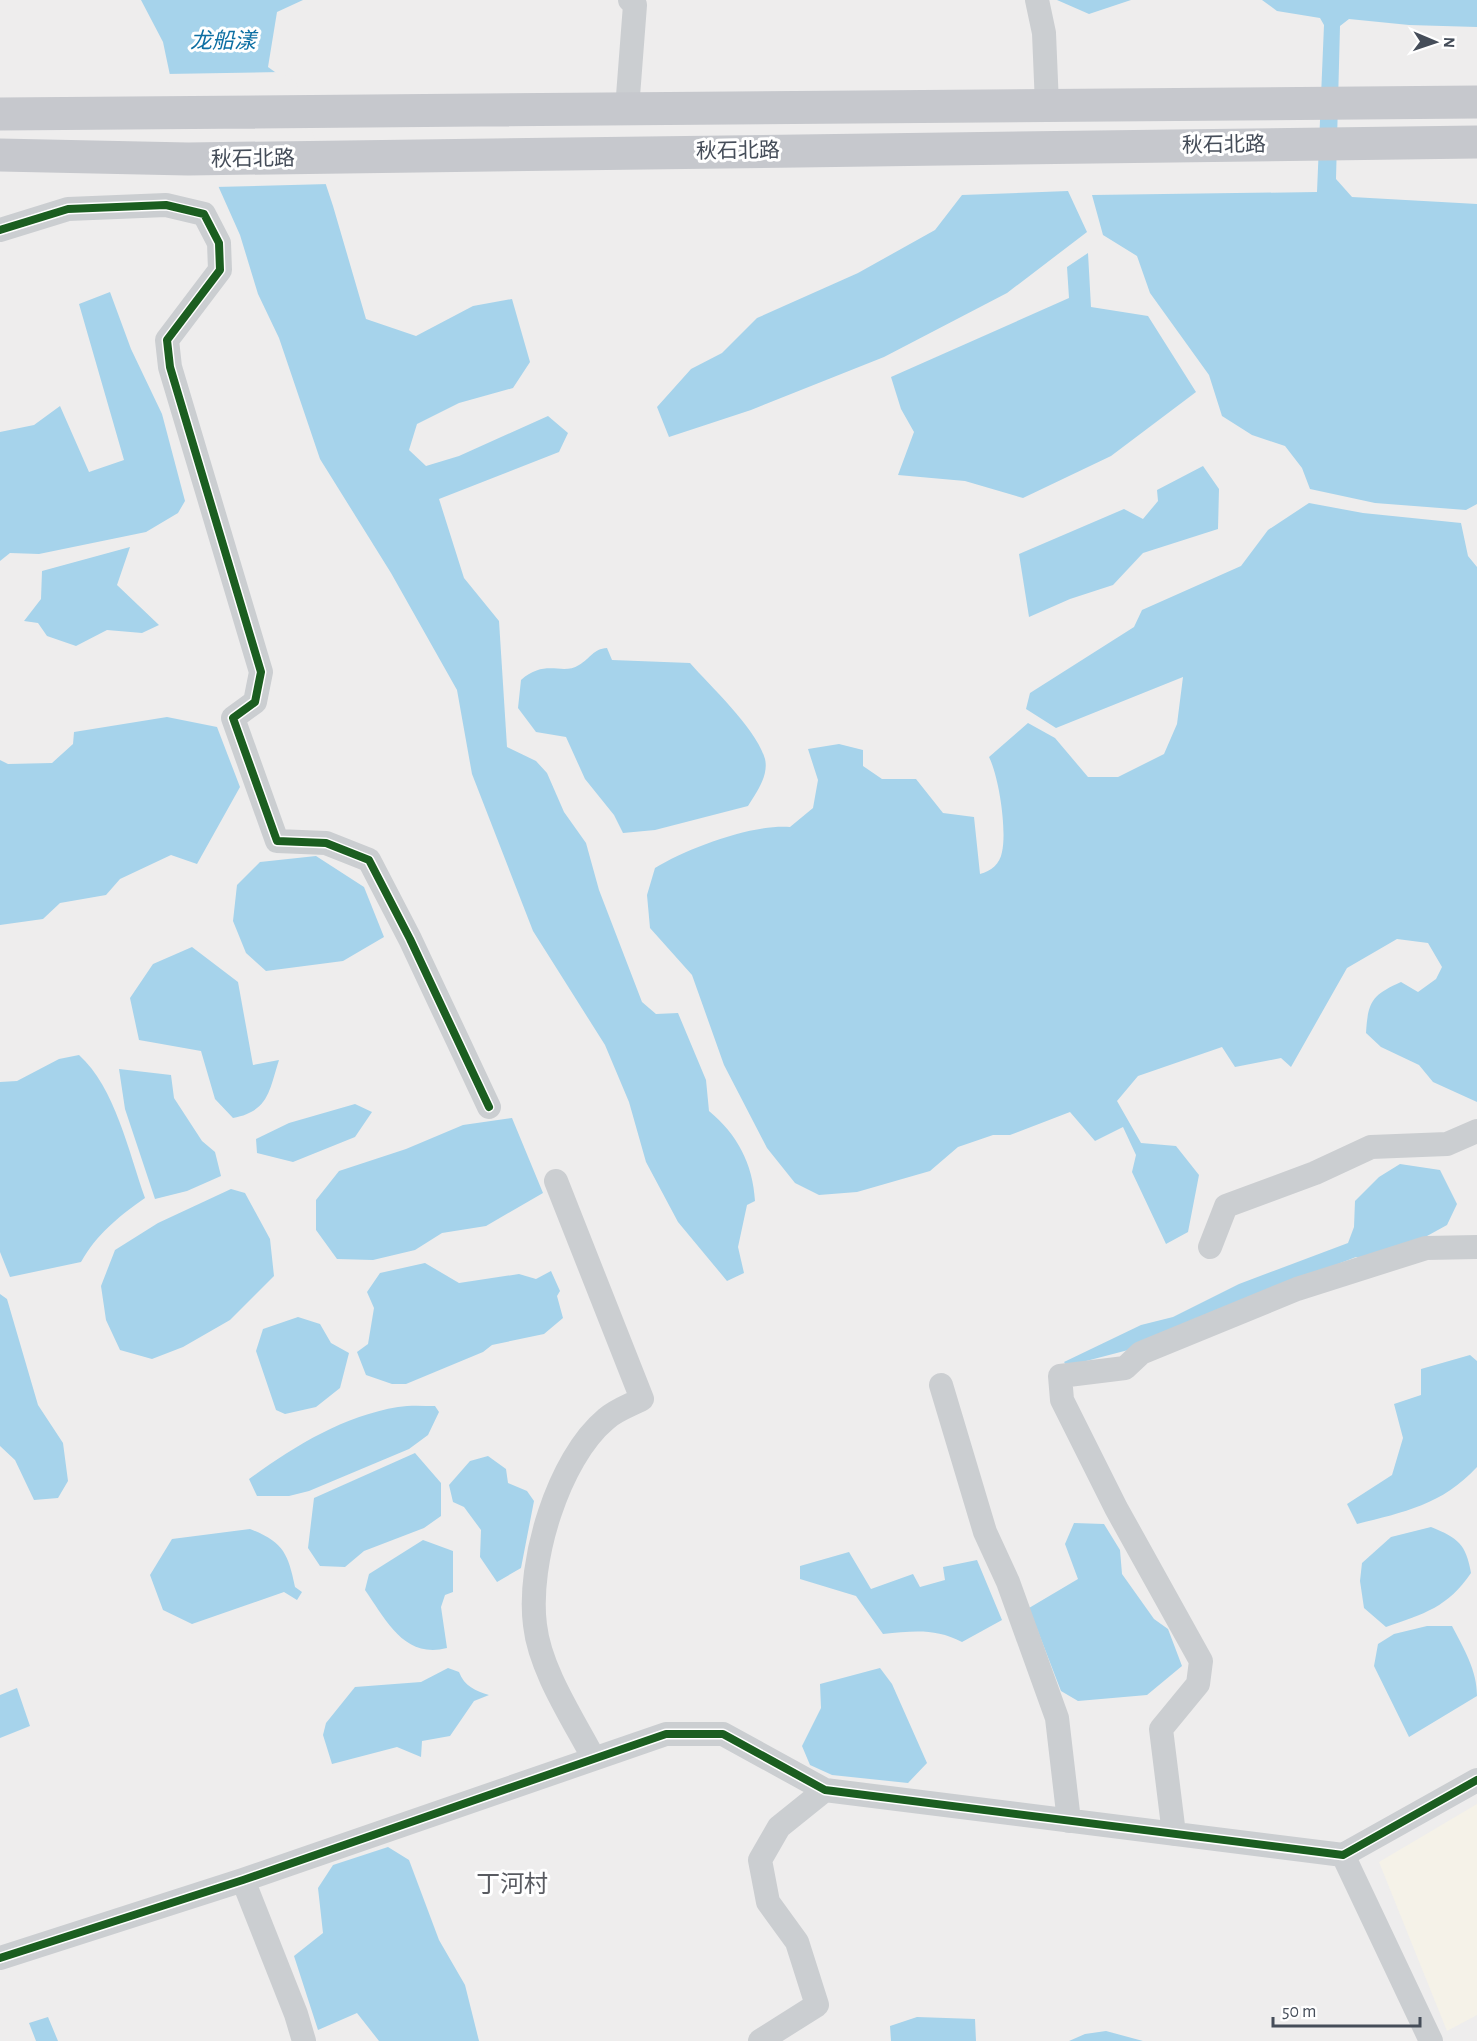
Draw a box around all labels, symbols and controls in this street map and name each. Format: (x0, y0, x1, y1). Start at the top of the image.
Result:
north arrow (1405, 12, 1465, 72)
water label: 龙船漾 (190, 29, 259, 52)
text: N (1441, 37, 1457, 48)
street label: 秋石北路 (1182, 133, 1266, 156)
street label: 秋石北路 (696, 139, 780, 162)
street label: 秋石北路 (211, 147, 295, 170)
district label: 丁河村 (476, 1871, 548, 1897)
scale bar (1273, 1990, 1420, 2028)
text: 50 m (1282, 2003, 1316, 2021)

